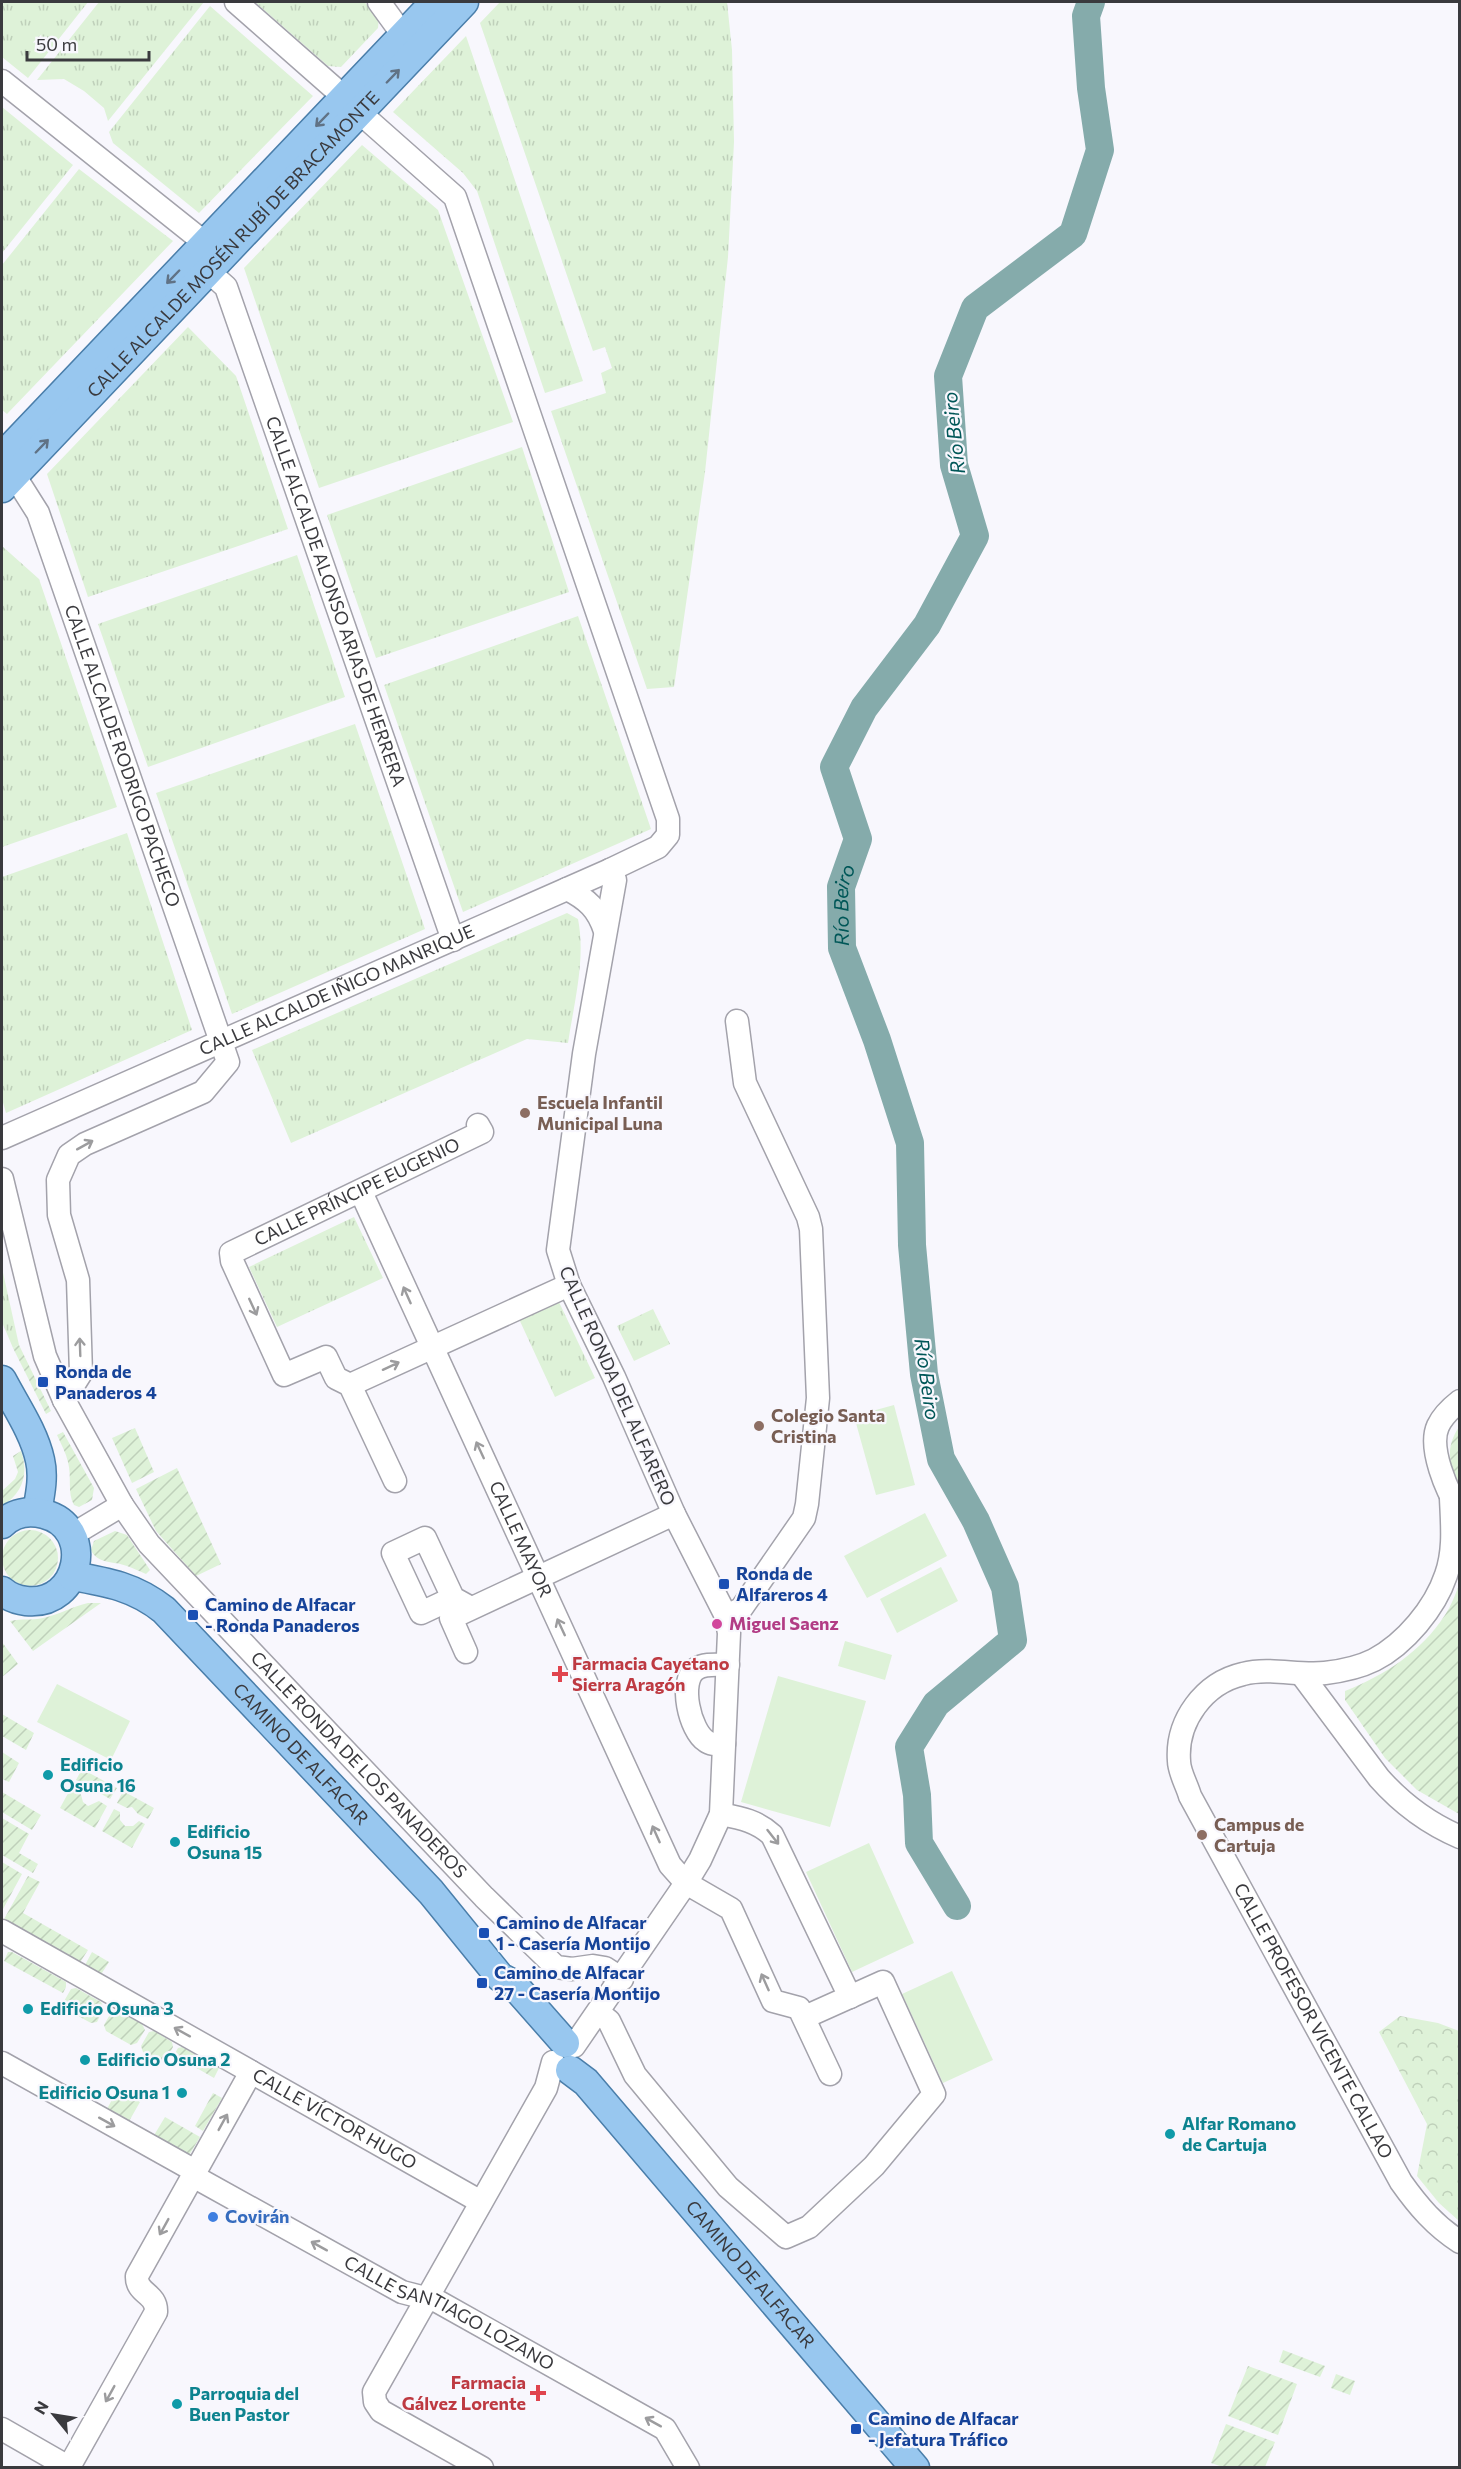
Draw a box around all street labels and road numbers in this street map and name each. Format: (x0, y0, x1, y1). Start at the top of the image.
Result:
street label: CALLE ALCALDE MOSÉN RUBÍ DE BRACAMONTE (82, 86, 384, 402)
street label: CALLE ALCALDE ALONSO ARIAS DE HERRERA (262, 413, 411, 789)
street label: CALLE ALCALDE RODRIGO PACHECO (61, 601, 185, 910)
street label: CALLE ALCALDE IÑIGO MANRIQUE (196, 919, 477, 1060)
street label: CALLE PRÍNCIPE EUGENIO (250, 1132, 463, 1250)
street label: CALLE RONDA DEL ALFARERO (555, 1262, 681, 1509)
street label: CALLE MAYOR (485, 1477, 557, 1600)
street label: CALLE RONDA DE LOS PANADEROS (247, 1646, 472, 1882)
street label: CAMINO DE ALFACAR (229, 1678, 374, 1829)
street label: CALLE PROFESOR VICENTE CALLAO (1230, 1879, 1398, 2162)
street label: CALLE VÍCTOR HUGO (249, 2063, 421, 2173)
street label: CAMINO DE ALFACAR (682, 2196, 820, 2352)
street label: CALLE SANTIAGO LOZANO (341, 2250, 558, 2375)

